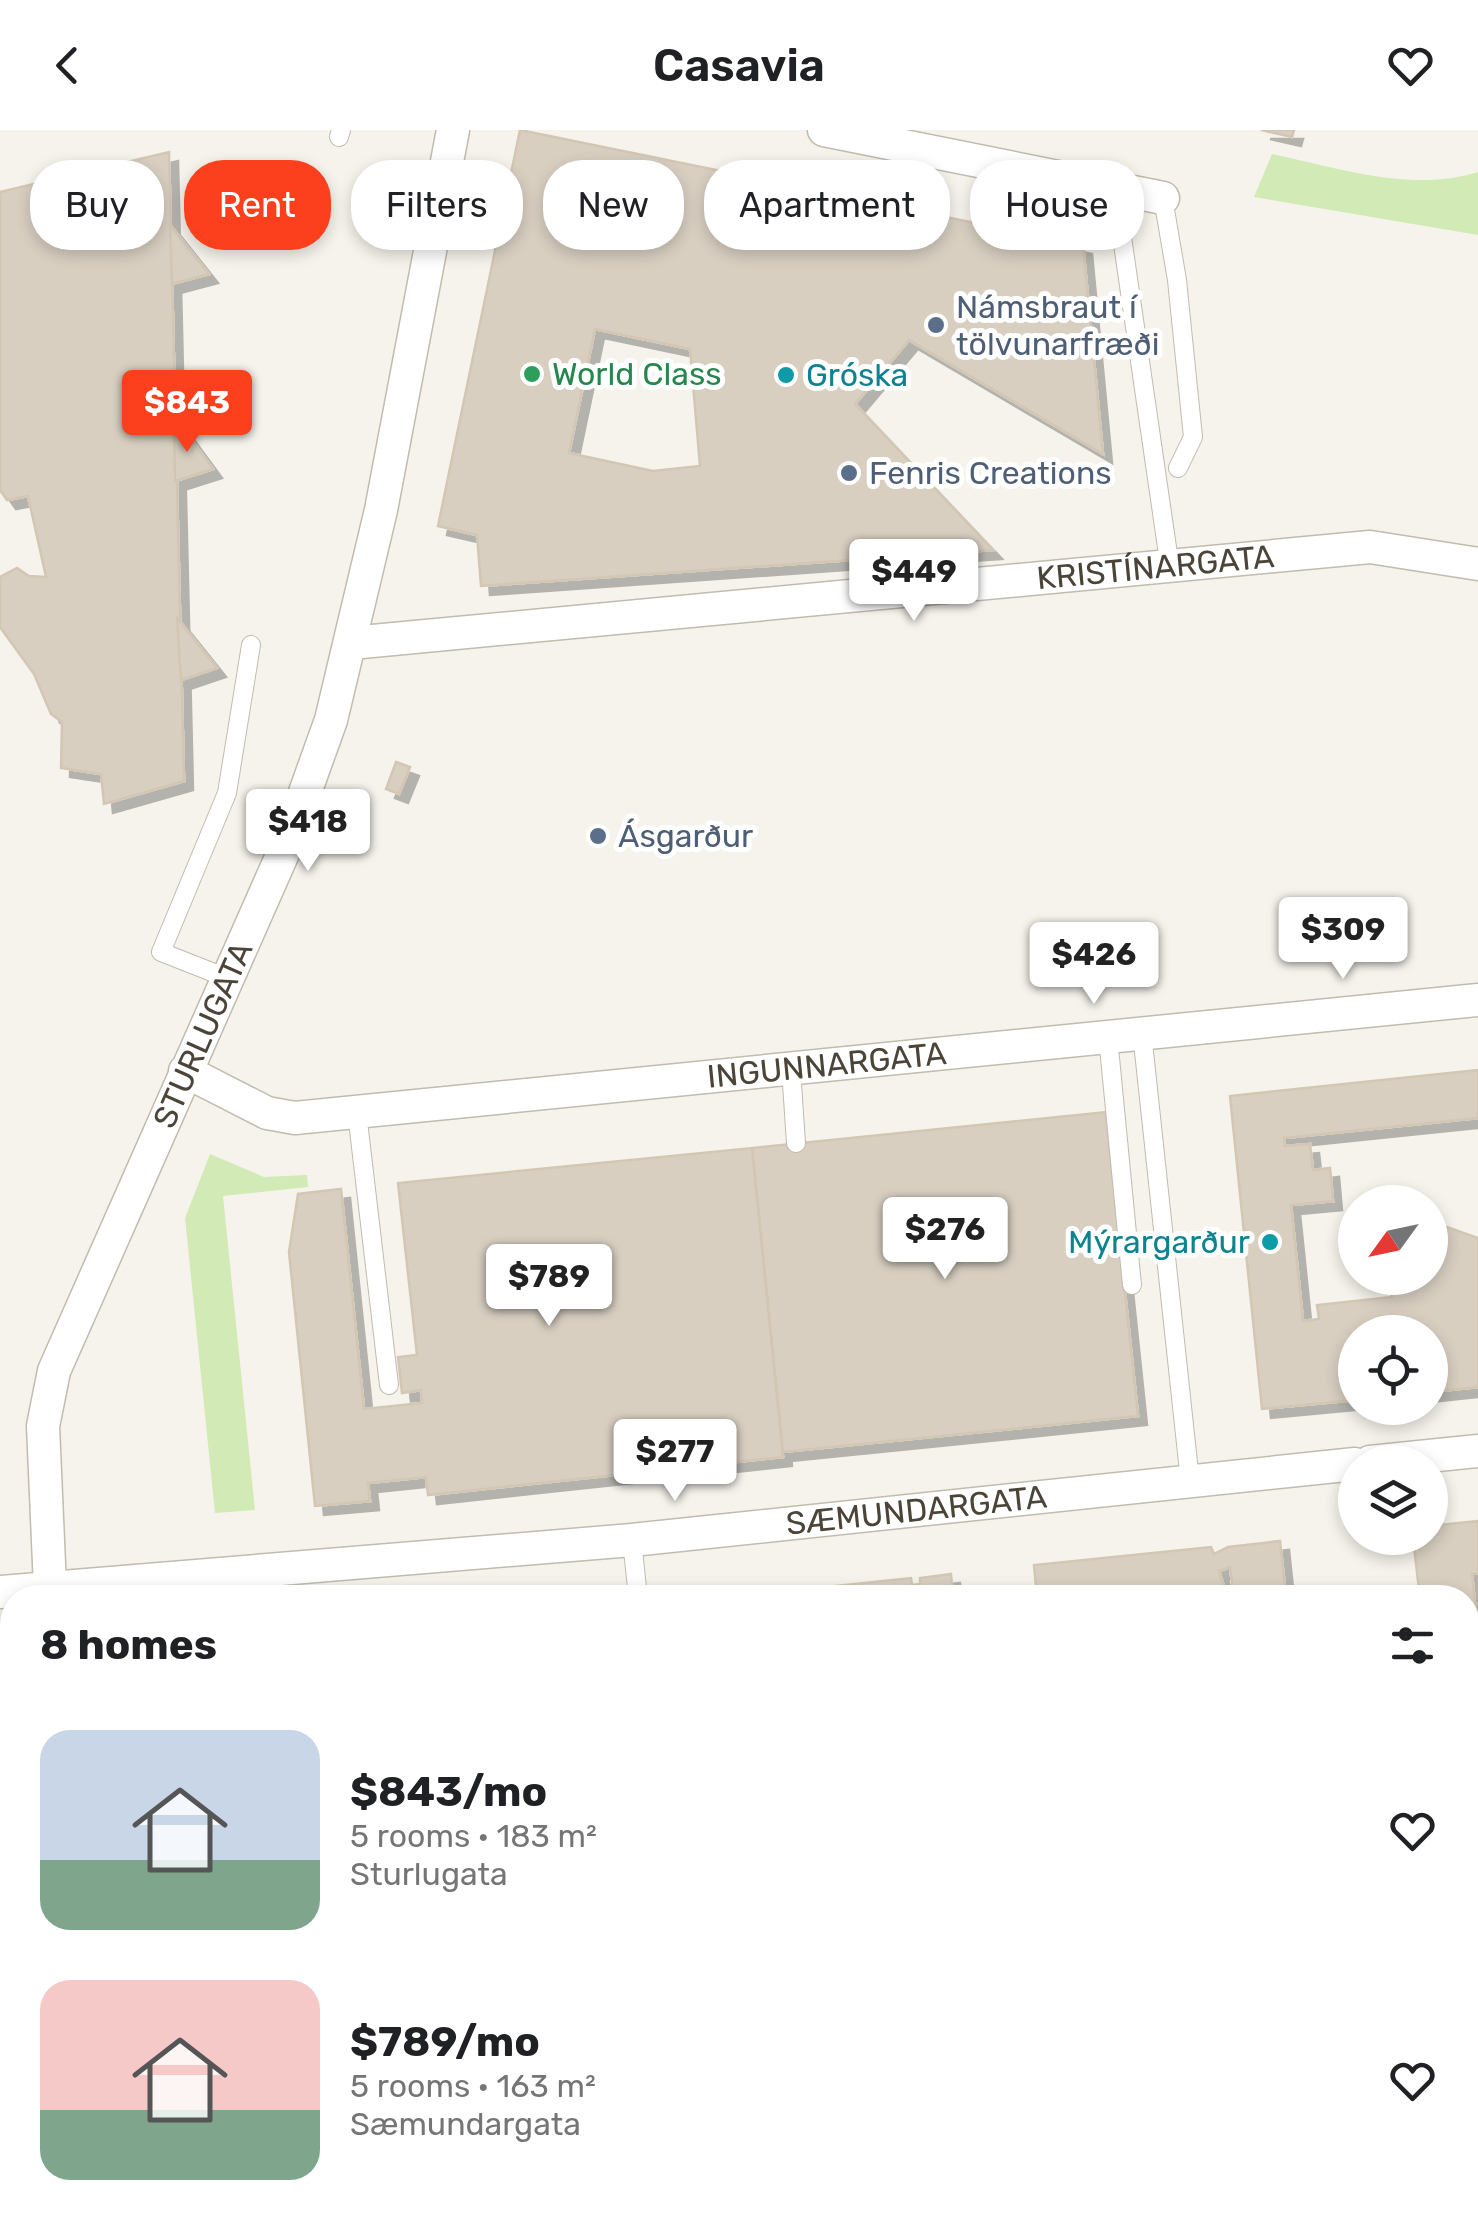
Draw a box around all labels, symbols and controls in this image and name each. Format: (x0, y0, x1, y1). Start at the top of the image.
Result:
icon: back (40, 38, 95, 93)
icon: heart (1383, 38, 1438, 93)
text: Casavia (653, 39, 825, 92)
chip: Buy (30, 160, 164, 250)
chip: Rent (184, 160, 331, 250)
chip: Filters (351, 160, 523, 250)
chip: New (543, 160, 684, 250)
chip: Apartment (704, 160, 950, 250)
chip: House (970, 160, 1144, 250)
place label: Námsbraut í tölvunarfræði (956, 288, 1159, 363)
marker: Námsbraut í tölvunarfræði (925, 314, 947, 336)
place label: World Class (552, 355, 722, 393)
place label: Gróska (806, 356, 908, 394)
marker: World Class (521, 363, 543, 385)
marker: Gróska (775, 364, 797, 386)
pin: $843 (128, 370, 246, 455)
text: $843 (144, 383, 230, 421)
place label: Fenris Creations (869, 454, 1112, 492)
marker: Fenris Creations (838, 462, 860, 484)
street label: KRISTÍNARGATA (1035, 537, 1276, 597)
pin: $449 (855, 539, 973, 624)
text: $449 (871, 552, 957, 590)
pin: $418 (249, 789, 367, 874)
text: $418 (268, 802, 348, 840)
place label: Ásgarður (618, 817, 753, 855)
marker: Ásgarður (587, 825, 609, 847)
pin: $309 (1284, 897, 1402, 982)
text: $309 (1301, 910, 1385, 948)
pin: $426 (1035, 922, 1153, 1007)
text: $426 (1052, 935, 1136, 973)
street label: STURLUGATA (145, 936, 260, 1134)
street label: INGUNNARGATA (705, 1034, 948, 1096)
north arrow (1338, 1185, 1448, 1295)
map controls (1338, 1185, 1448, 1555)
pin: $276 (886, 1197, 1004, 1282)
text: $276 (905, 1210, 985, 1248)
place label: Mýrargarður (1068, 1223, 1250, 1261)
marker: Mýrargarður (1259, 1231, 1281, 1253)
pin: $789 (490, 1244, 608, 1329)
text: $789 (508, 1257, 590, 1295)
button: locate (1338, 1315, 1448, 1425)
pin: $277 (616, 1419, 734, 1504)
text: $277 (636, 1432, 714, 1470)
button: layers (1338, 1445, 1448, 1555)
street label: SÆMUNDARGATA (784, 1478, 1049, 1543)
icon: filters (1385, 1618, 1440, 1673)
text: 8 homes (40, 1620, 217, 1670)
text: $843/mo (350, 1767, 547, 1817)
icon: home (120, 1770, 240, 1890)
icon: heart (1385, 1803, 1440, 1858)
text: 5 rooms · 183 m² (350, 1817, 597, 1855)
text: Sturlugata (350, 1855, 508, 1893)
text: $789/mo (350, 2017, 540, 2067)
icon: home (120, 2020, 240, 2140)
icon: heart (1385, 2053, 1440, 2108)
text: 5 rooms · 163 m² (350, 2067, 596, 2105)
text: Sæmundargata (350, 2105, 581, 2143)

